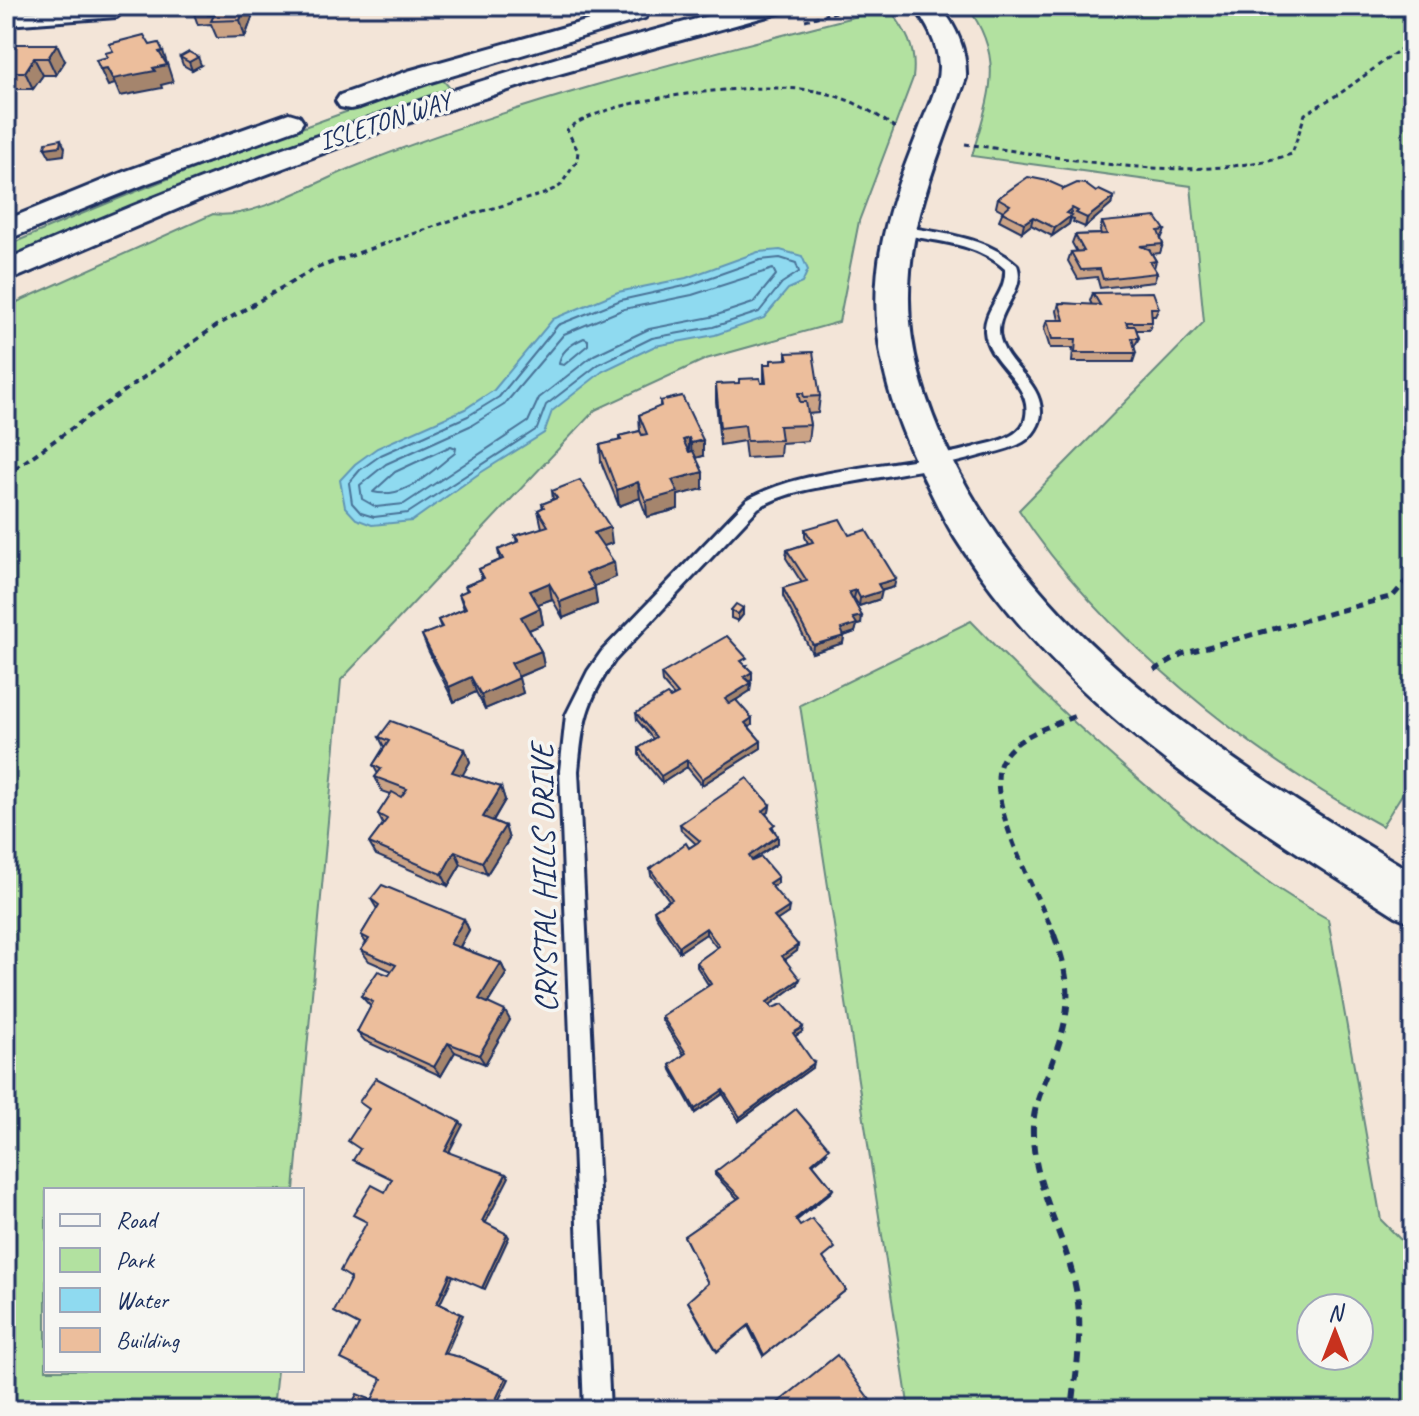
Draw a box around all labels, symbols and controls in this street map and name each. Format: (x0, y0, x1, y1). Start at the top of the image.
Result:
street label: ISLETON WAY (315, 83, 459, 158)
street label: CRYSTAL HILLS DRIVE (521, 739, 567, 1013)
legend (44, 1188, 304, 1372)
text: Road (116, 1205, 160, 1235)
text: Park (116, 1245, 156, 1275)
text: Water (116, 1285, 171, 1315)
north arrow (1295, 1292, 1375, 1372)
text: N (1328, 1299, 1345, 1327)
text: Building (116, 1325, 181, 1355)

